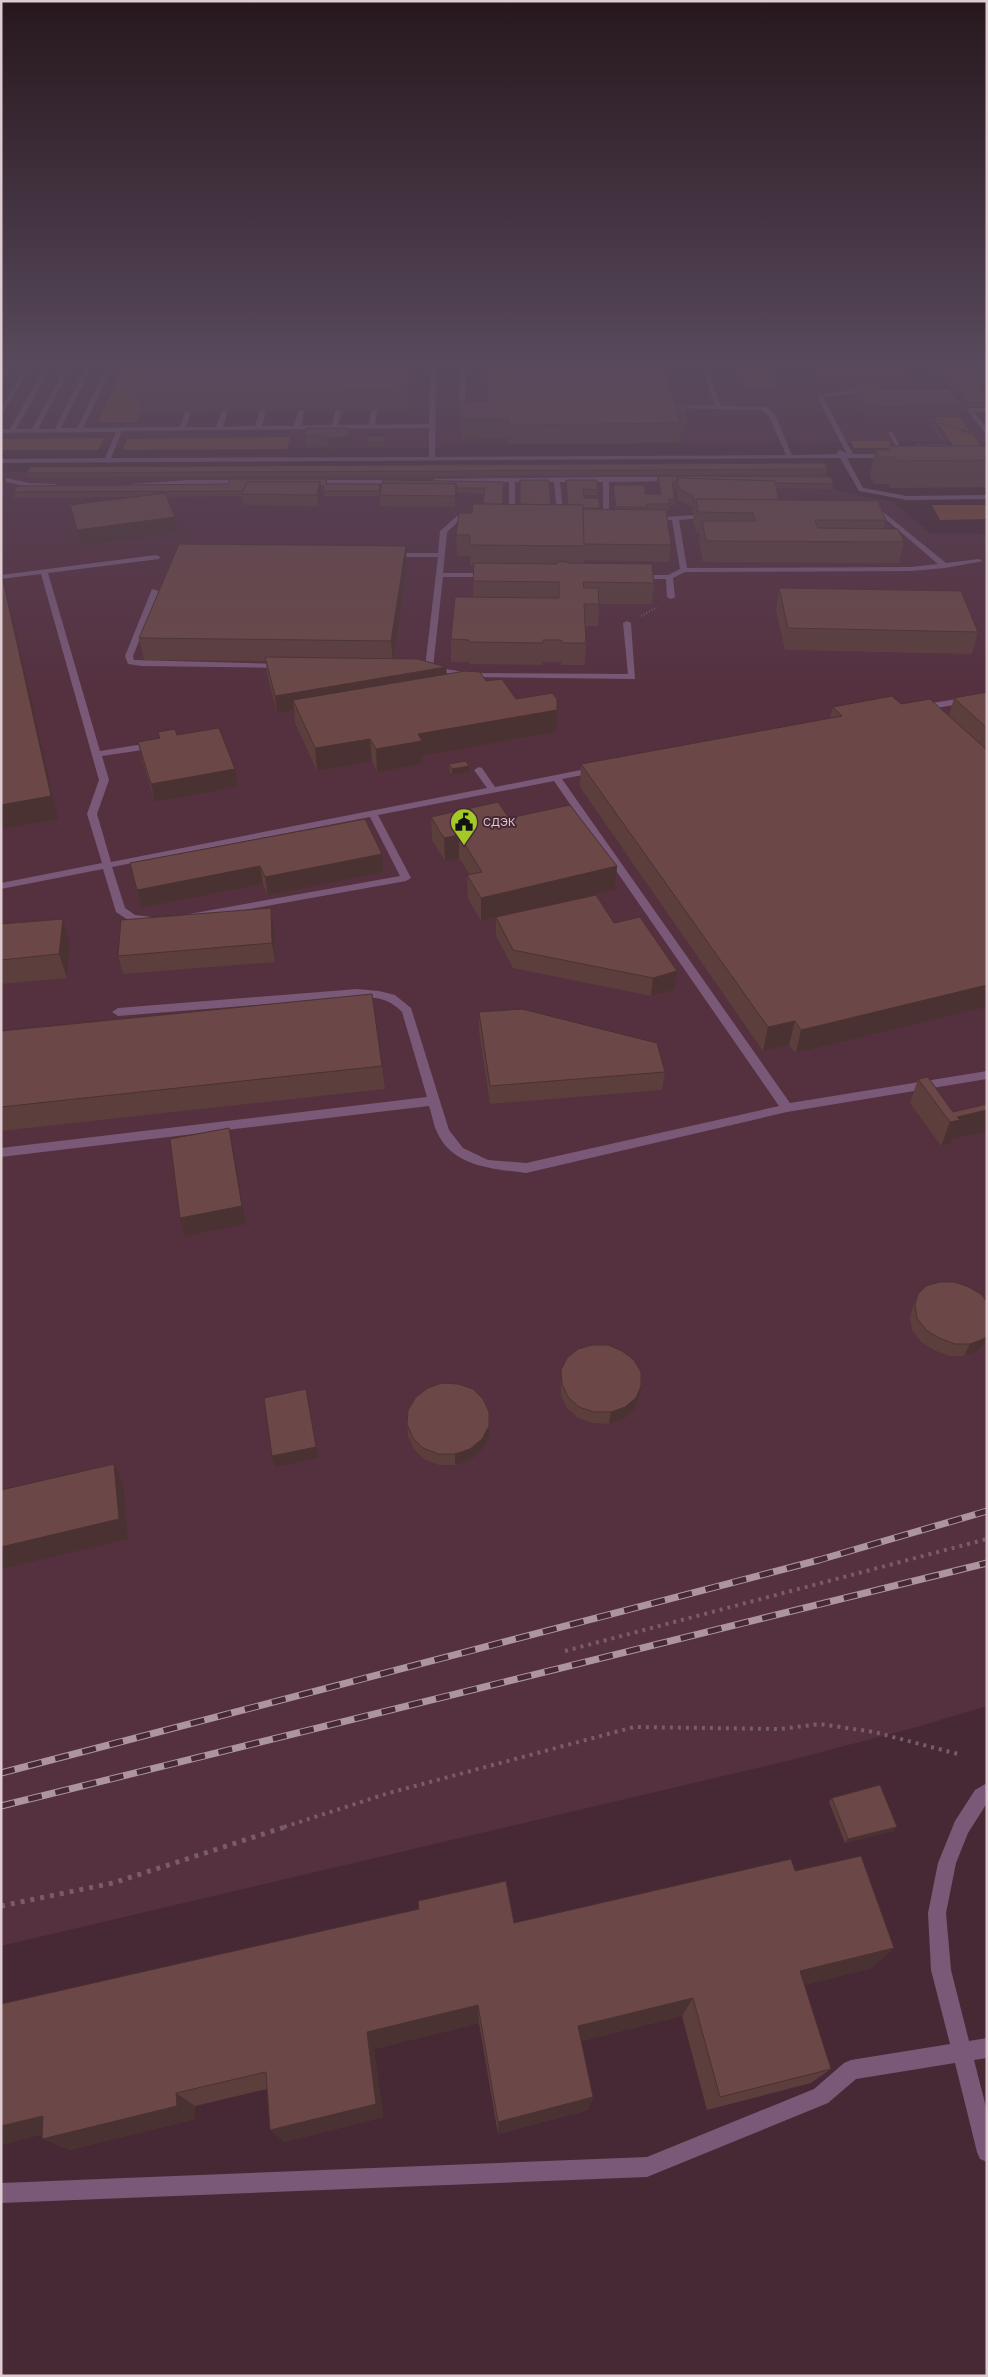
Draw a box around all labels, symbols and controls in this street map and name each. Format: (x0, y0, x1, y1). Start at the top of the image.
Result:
public building icon: СДЭК (449, 807, 479, 846)
place label: СДЭК (483, 815, 516, 829)

